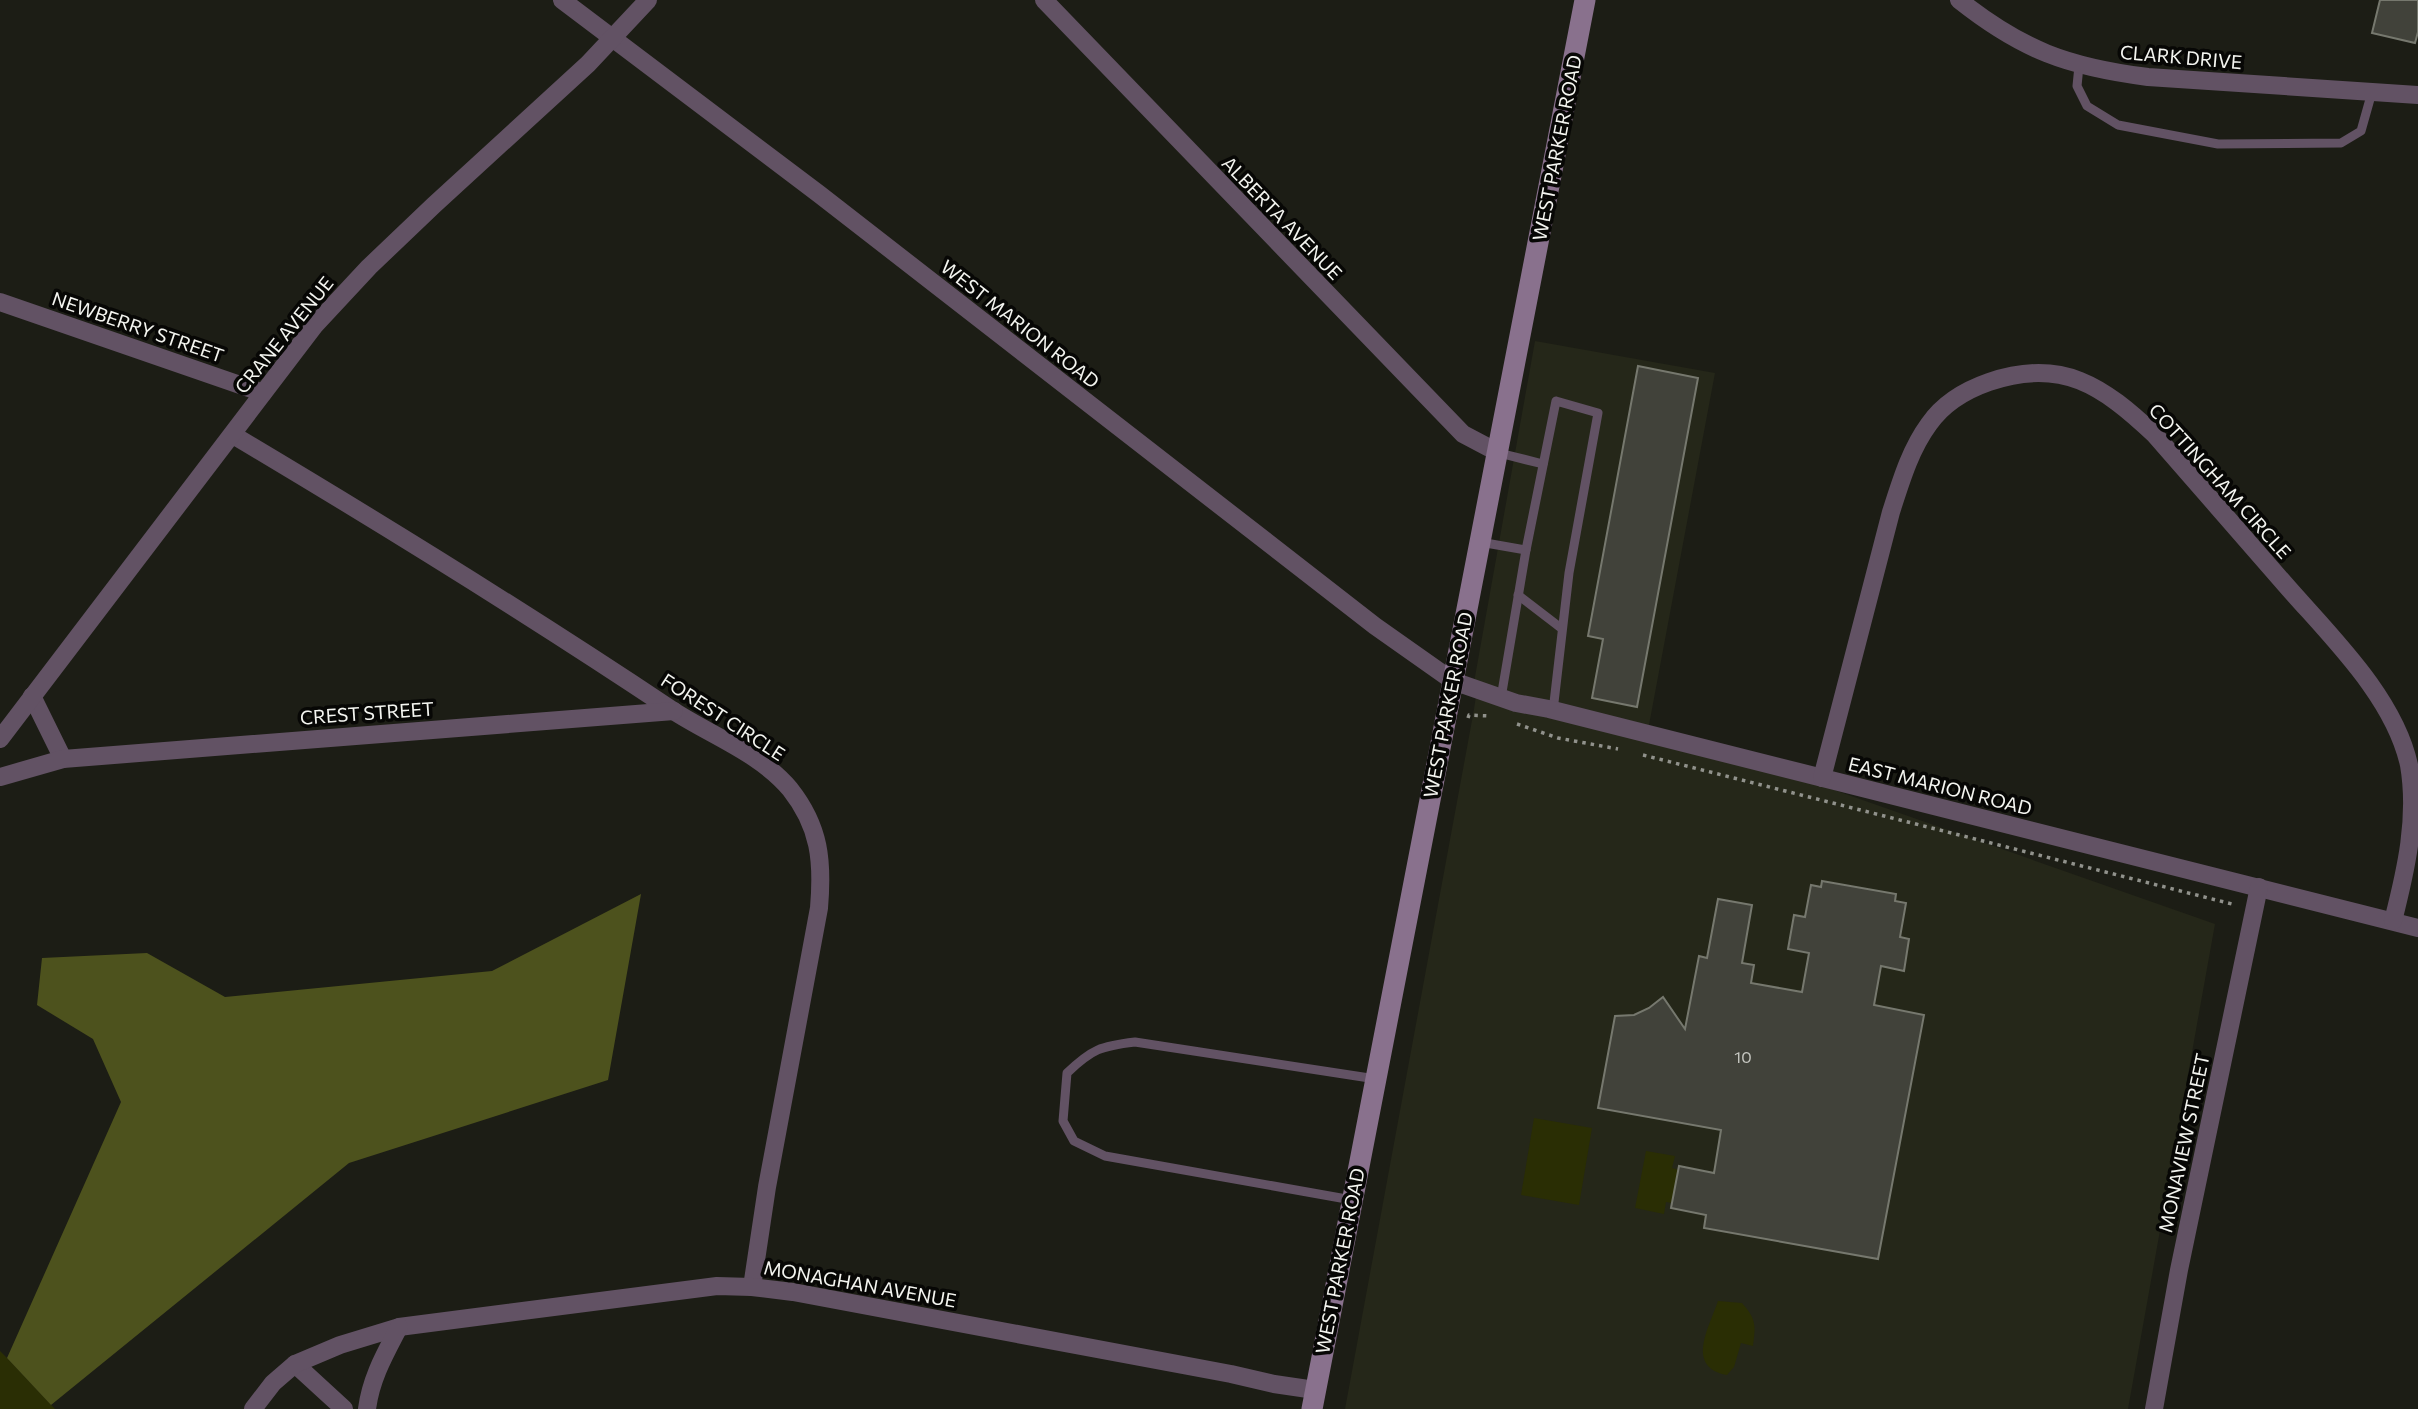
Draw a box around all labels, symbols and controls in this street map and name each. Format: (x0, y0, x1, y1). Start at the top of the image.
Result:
street label: CLARK DRIVE (2119, 40, 2243, 73)
street label: WEST PARKER ROAD (1527, 53, 1586, 243)
street label: ALBERTA AVENUE (1218, 151, 1347, 284)
street label: WEST MARION ROAD (937, 255, 1104, 393)
street label: CRANE AVENUE (229, 272, 338, 398)
street label: NEWBERRY STREET (49, 286, 227, 367)
street label: COTTINGHAM CIRCLE (2145, 398, 2296, 563)
street label: WEST PARKER ROAD (1418, 610, 1477, 800)
street label: FOREST CIRCLE (657, 668, 790, 765)
street label: CREST STREET (299, 696, 435, 729)
street label: EAST MARION ROAD (1846, 752, 2034, 819)
house number: 10 (1734, 1047, 1752, 1066)
street label: MONAVIEW STREET (2153, 1051, 2214, 1235)
street label: WEST PARKER ROAD (1310, 1166, 1369, 1356)
street label: MONAGHAN AVENUE (762, 1255, 958, 1312)

